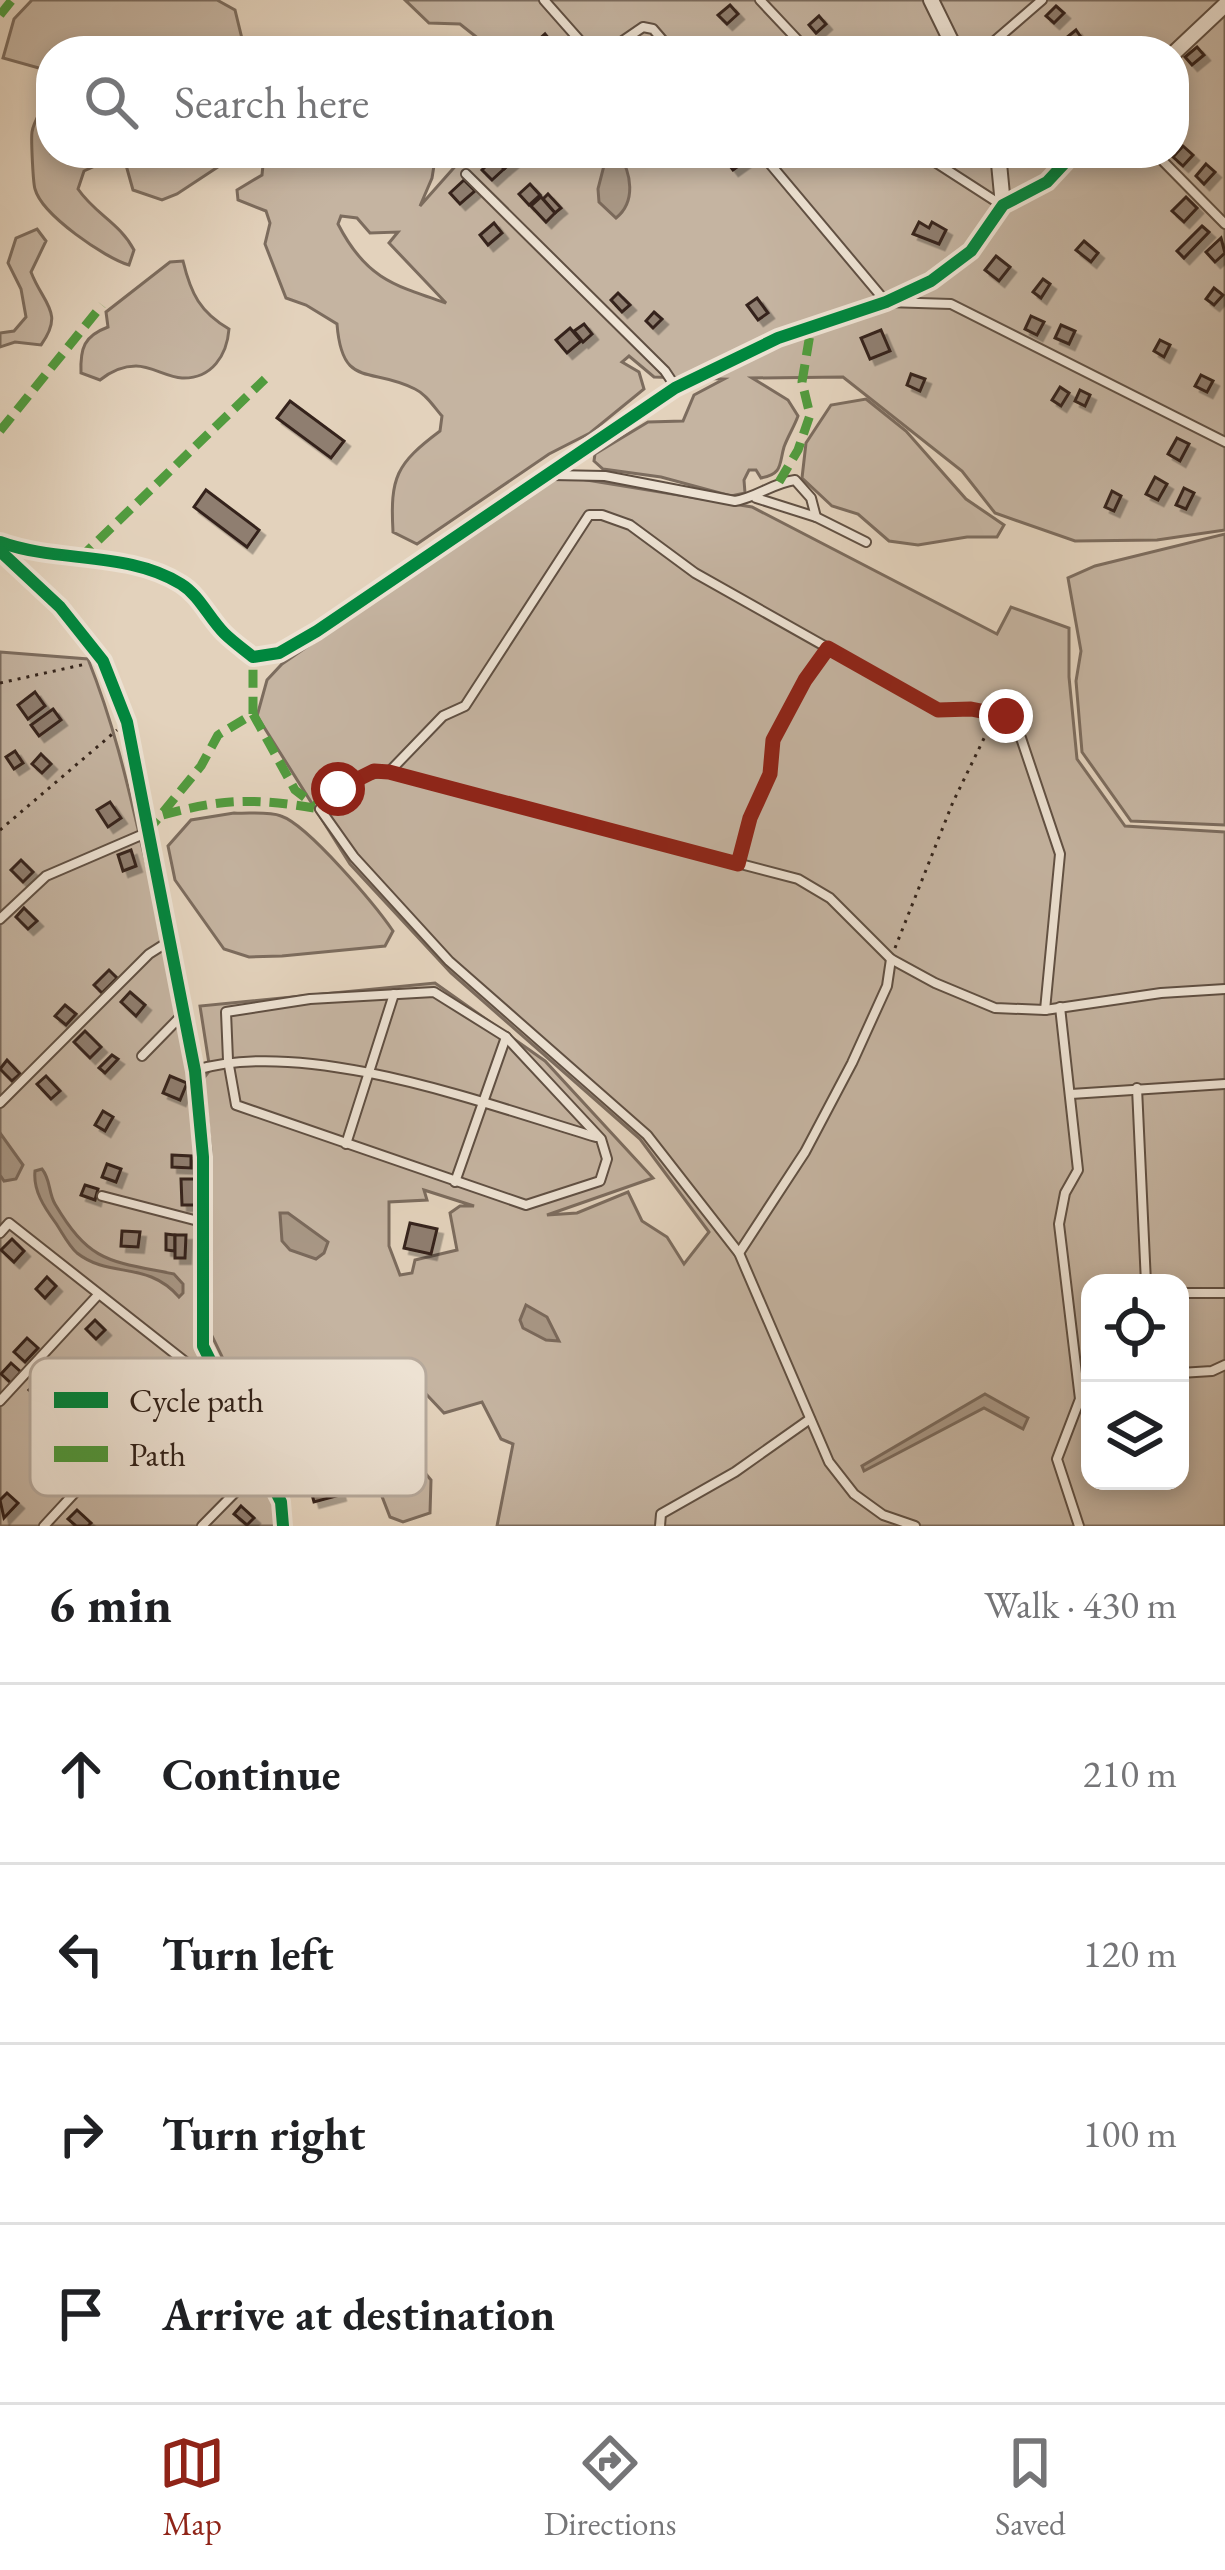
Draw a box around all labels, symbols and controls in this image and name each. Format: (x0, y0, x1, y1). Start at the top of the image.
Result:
search box (36, 36, 1189, 168)
icon: search (78, 69, 144, 135)
text: Search here (174, 73, 369, 131)
route end (979, 689, 1033, 743)
route start (311, 762, 365, 816)
map controls (1081, 1274, 1189, 1490)
button: locate (1081, 1274, 1189, 1382)
legend (30, 1358, 426, 1496)
text: Cycle path (129, 1379, 264, 1422)
button: layers (1081, 1382, 1189, 1490)
text: Path (129, 1433, 186, 1476)
text: 6 min (48, 1571, 172, 1637)
text: Walk · 430 m (984, 1579, 1177, 1630)
icon: ahead (48, 1741, 114, 1807)
text: Continue (162, 1745, 340, 1803)
text: 210 m (1083, 1748, 1177, 1799)
icon: left (48, 1921, 114, 1987)
text: Turn left (162, 1925, 334, 1983)
text: 120 m (1083, 1928, 1177, 1979)
icon: right (48, 2101, 114, 2167)
text: Turn right (162, 2105, 365, 2163)
text: 100 m (1083, 2108, 1177, 2159)
icon: arrive (48, 2281, 114, 2347)
text: Arrive at destination (162, 2285, 555, 2343)
tab: Map (159, 2430, 225, 2545)
tab: Directions (544, 2430, 677, 2545)
tab: Saved (995, 2430, 1066, 2545)

